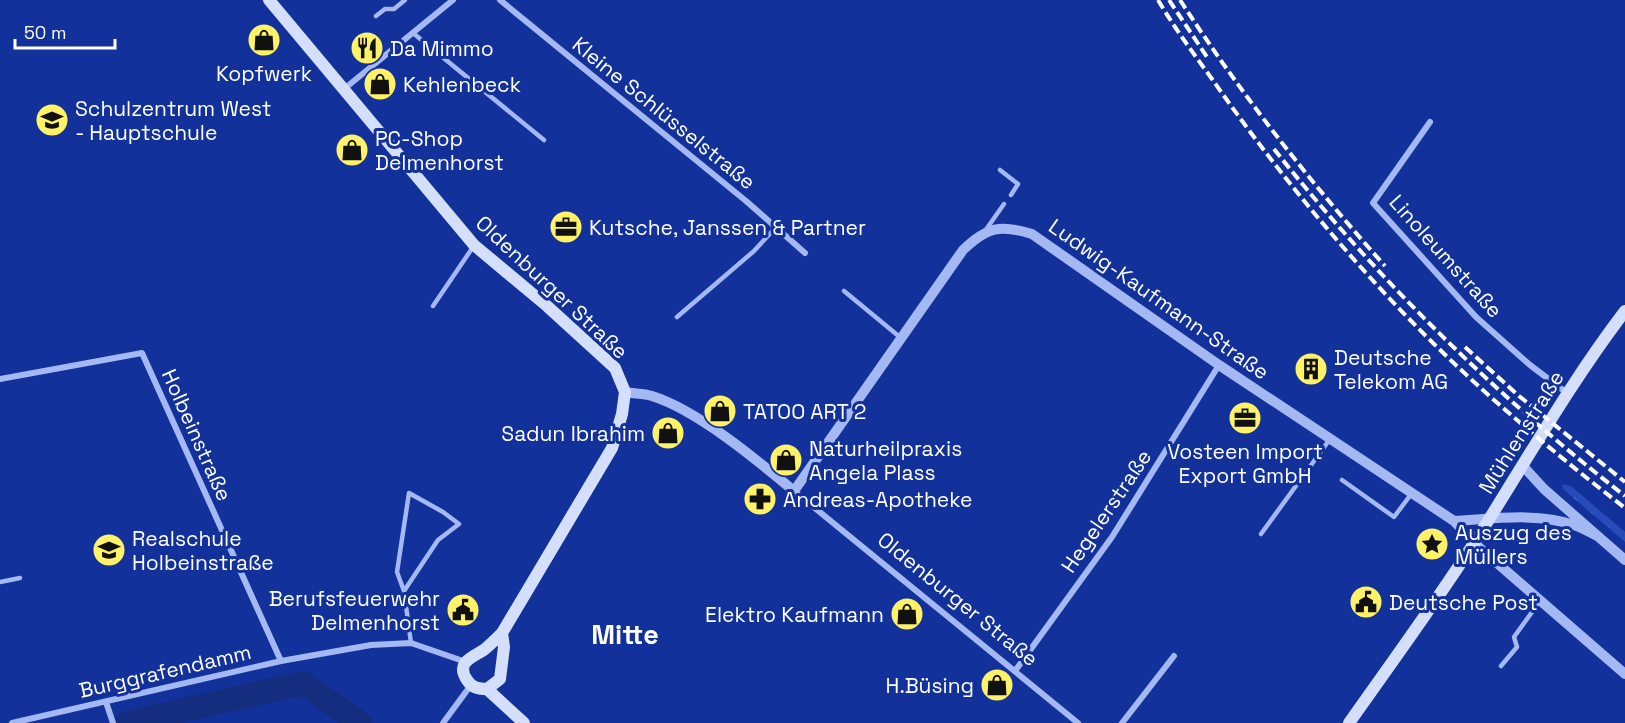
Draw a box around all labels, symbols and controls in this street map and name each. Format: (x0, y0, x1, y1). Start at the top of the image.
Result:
scale bar (15, 12, 116, 50)
text: 50 m (24, 21, 66, 44)
shop icon: Kopfwerk (246, 22, 282, 58)
restaurant icon: Da Mimmo (349, 30, 385, 66)
street label: Kleine Schlüsselstraße (567, 31, 761, 195)
place label: Da Mimmo (390, 35, 494, 62)
place label: Kopfwerk (216, 60, 312, 87)
shop icon: Kehlenbeck (362, 66, 398, 102)
place label: Kehlenbeck (403, 71, 521, 98)
place label: Schulzentrum West - Hauptschule (75, 95, 271, 146)
school or university icon: Schulzentrum West - Hauptschule (34, 102, 70, 138)
place label: PC-Shop Delmenhorst (375, 125, 504, 176)
shop icon: PC-Shop Delmenhorst (334, 132, 370, 168)
street label: Linoleumstraße (1384, 189, 1508, 323)
street label: Oldenburger Straße (470, 209, 634, 365)
office icon: Kutsche, Janssen & Partner (548, 209, 584, 245)
street label: Ludwig-Kaufmann-Straße (1044, 213, 1274, 385)
place label: Kutsche, Janssen & Partner (589, 214, 866, 241)
place label: Deutsche Telekom AG (1334, 344, 1448, 395)
building icon: Deutsche Telekom AG (1293, 351, 1329, 387)
street label: Holbeinstraße (156, 365, 238, 505)
street label: Mühlenstraße (1472, 365, 1570, 499)
shop icon: TATOO ART 2 (702, 393, 738, 429)
place label: TATOO ART 2 (743, 398, 866, 425)
office icon: Vosteen Import Export GmbH (1227, 400, 1263, 436)
shop icon: Sadun Ibrahim (650, 415, 686, 451)
place label: Sadun Ibrahim (501, 420, 645, 447)
place label: Naturheilpraxis Angela Plass (809, 435, 962, 486)
place label: Vosteen Import Export GmbH (1167, 438, 1323, 489)
shop icon: Naturheilpraxis Angela Plass (768, 442, 804, 478)
street label: Hegelerstraße (1055, 444, 1157, 578)
pharmacy icon: Andreas-Apotheke (742, 481, 778, 517)
place label: Andreas-Apotheke (783, 486, 972, 513)
place label: Auszug des Müllers (1455, 519, 1572, 570)
place label: Realschule Holbeinstraße (132, 525, 274, 576)
street label: Oldenburger Straße (872, 526, 1044, 672)
place icon: Auszug des Müllers (1414, 526, 1450, 562)
school or university icon: Realschule Holbeinstraße (91, 532, 127, 568)
public building icon: Deutsche Post (1348, 584, 1384, 620)
place label: Berufsfeuerwehr Delmenhorst (269, 585, 440, 636)
place label: Deutsche Post (1389, 589, 1538, 616)
public building icon: Berufsfeuerwehr Delmenhorst (445, 592, 481, 628)
shop icon: Elektro Kaufmann (889, 596, 925, 632)
place label: Elektro Kaufmann (705, 601, 884, 628)
district label: Mitte (591, 617, 659, 652)
street label: Burggrafendamm (76, 638, 254, 704)
shop icon: H.Büsing (979, 667, 1015, 703)
place label: H.Büsing (886, 672, 974, 699)

